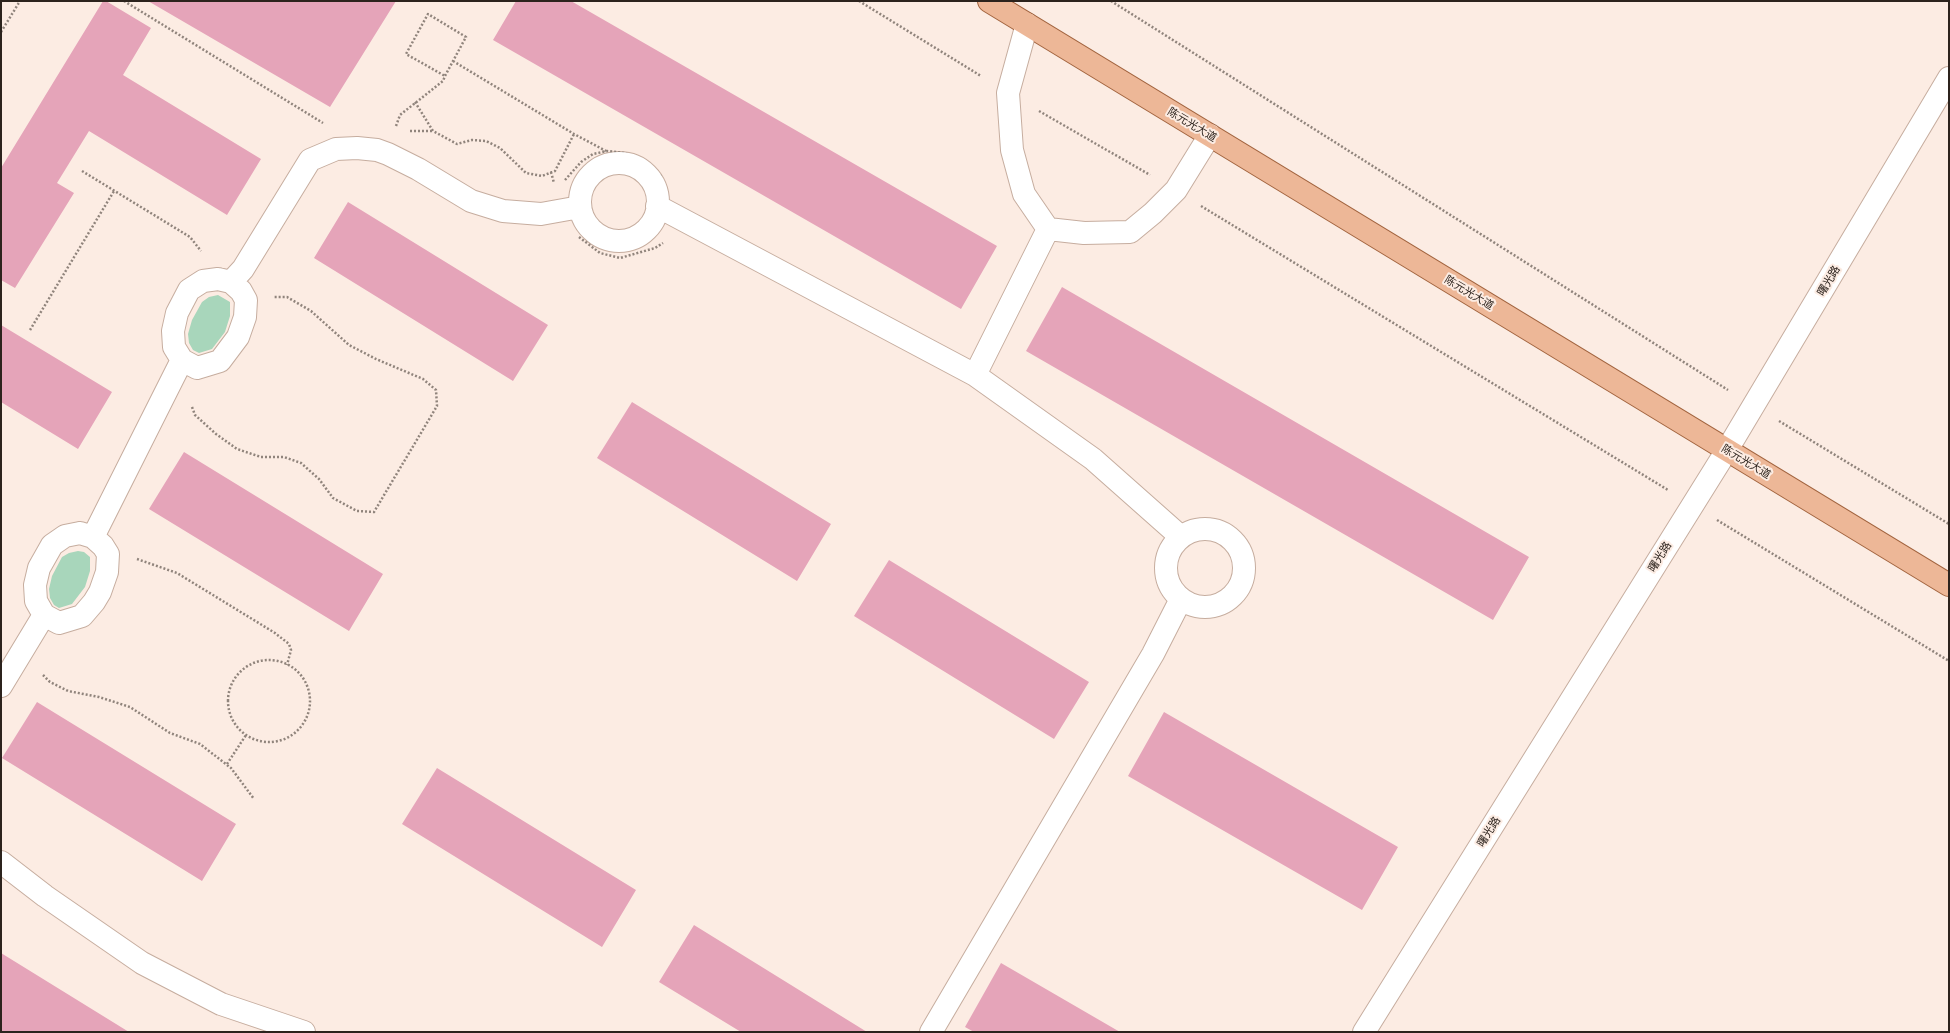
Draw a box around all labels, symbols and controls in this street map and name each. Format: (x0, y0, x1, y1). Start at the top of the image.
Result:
street label: 陈元光大道 (1165, 105, 1219, 145)
street label: 曙光路 (1815, 263, 1843, 299)
street label: 陈元光大道 (1442, 273, 1496, 313)
street label: 陈元光大道 (1719, 442, 1773, 482)
street label: 曙光路 (1646, 540, 1674, 574)
street label: 曙光路 (1475, 815, 1503, 849)

